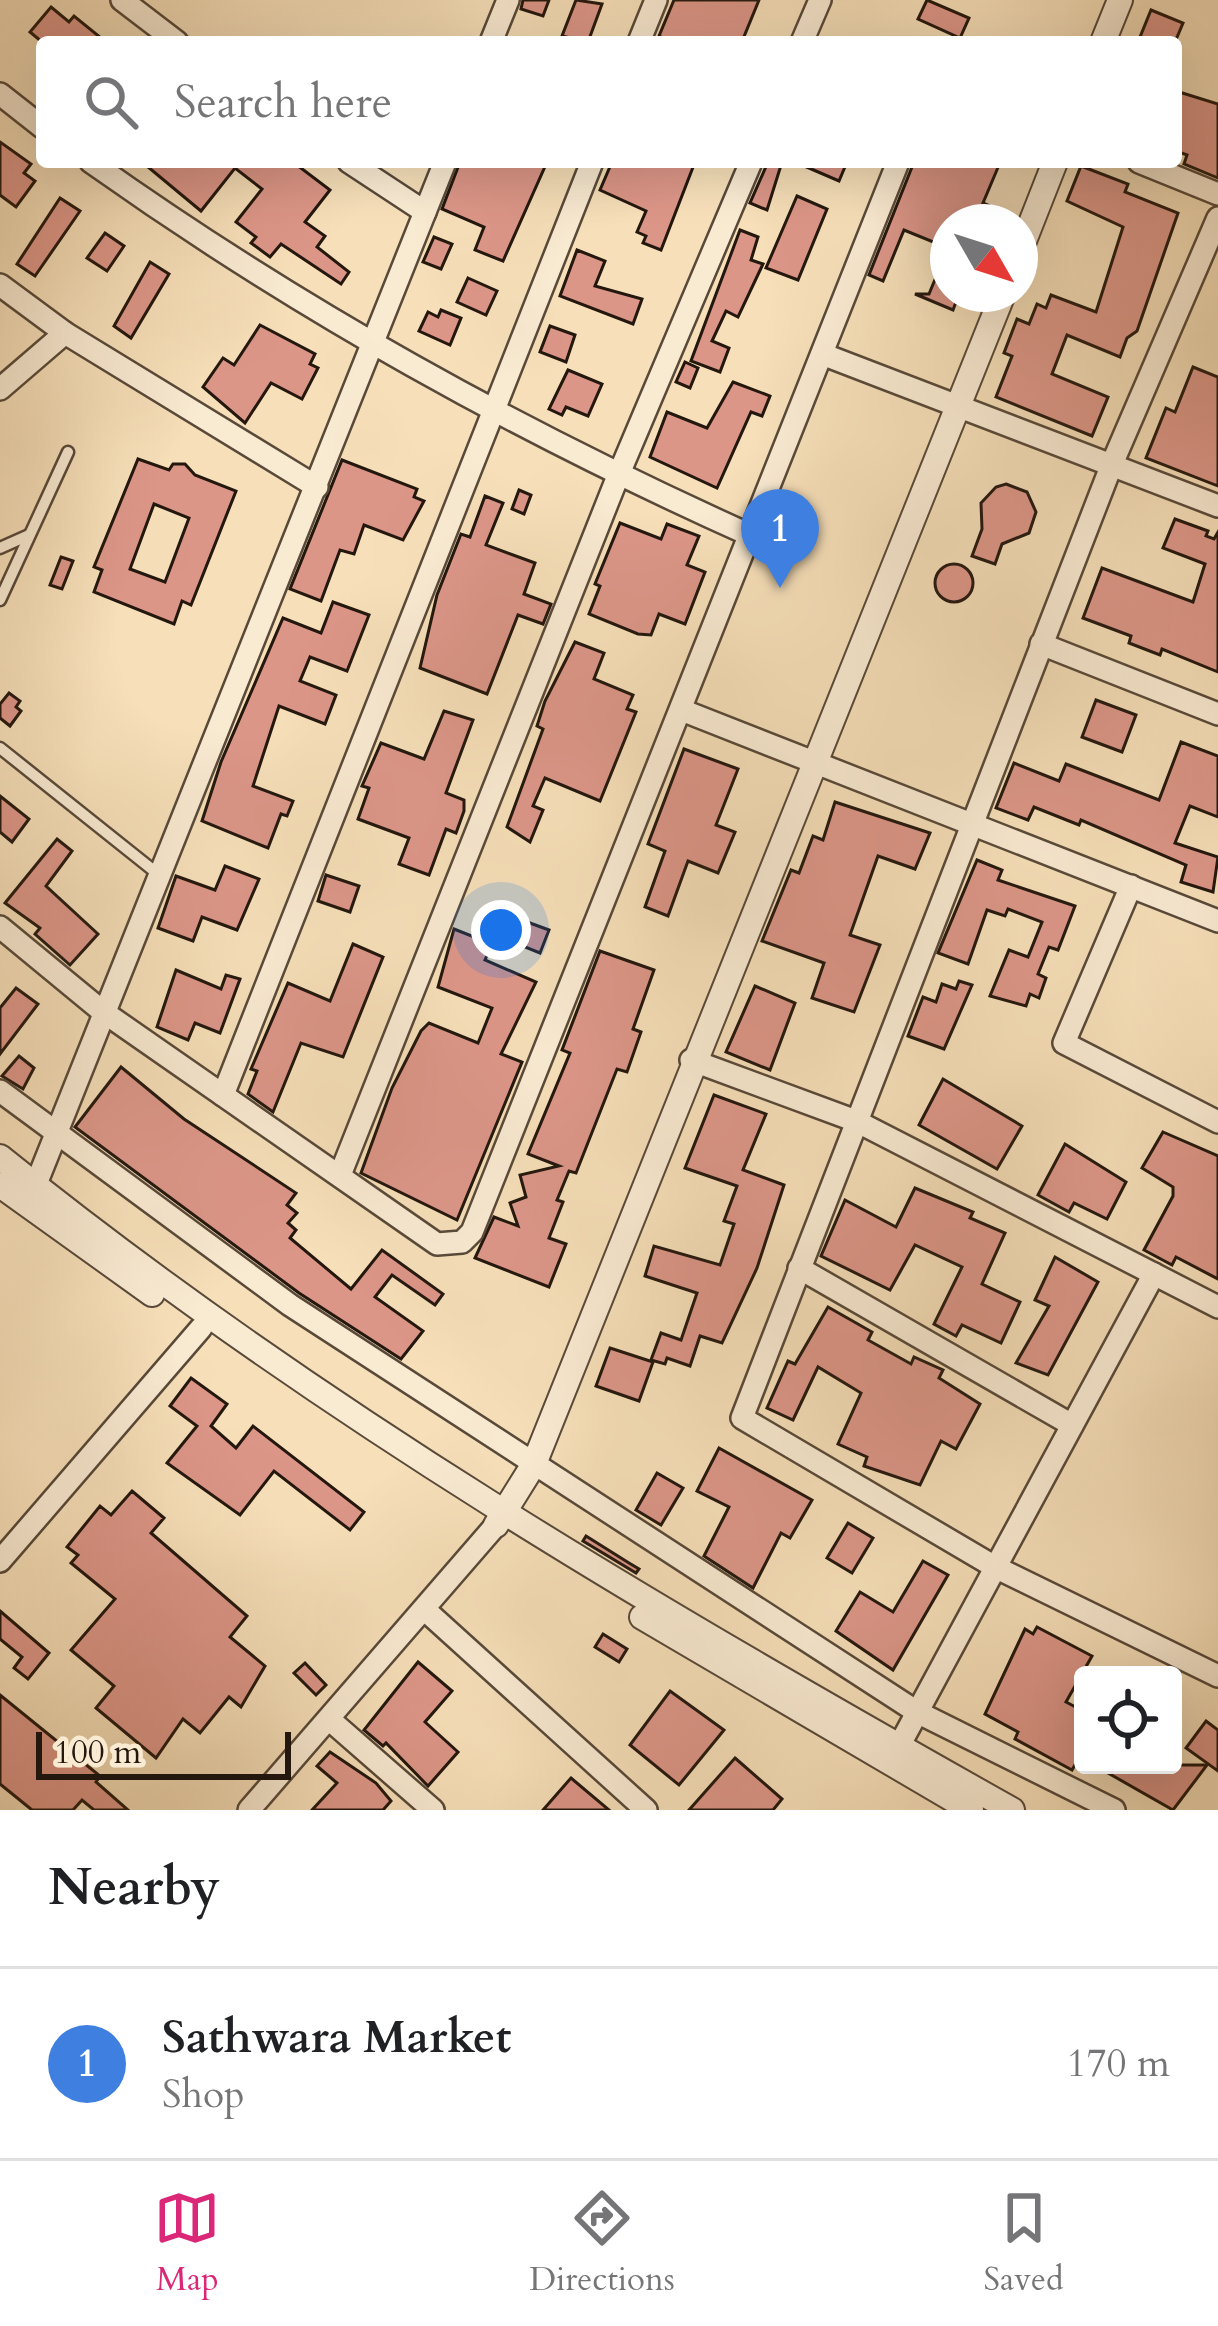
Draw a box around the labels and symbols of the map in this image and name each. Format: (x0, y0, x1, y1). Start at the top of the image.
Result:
north arrow (930, 204, 1038, 312)
pin: 1 (741, 489, 819, 588)
your location (471, 900, 531, 960)
scale bar (36, 1726, 291, 1779)

